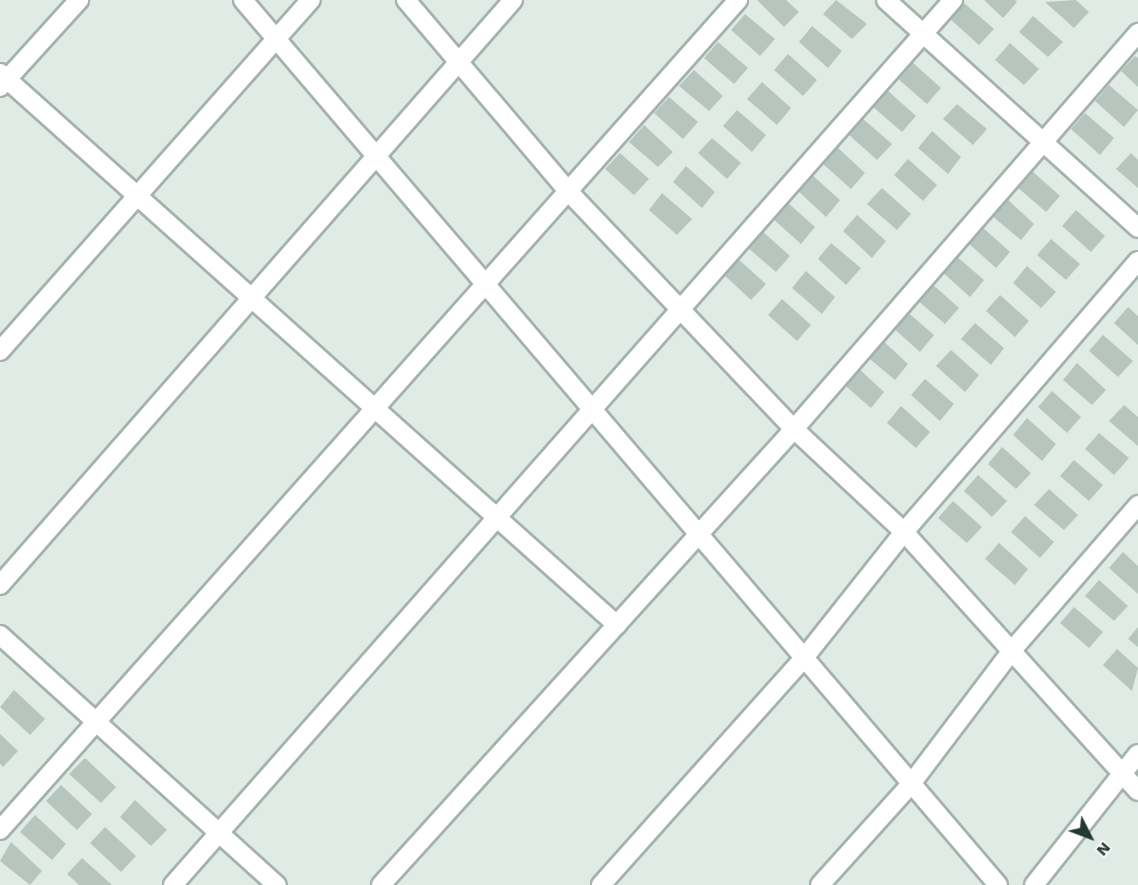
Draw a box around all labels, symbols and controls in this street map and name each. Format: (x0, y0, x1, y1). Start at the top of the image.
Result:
north arrow (1060, 807, 1120, 867)
text: N (1093, 839, 1115, 860)

